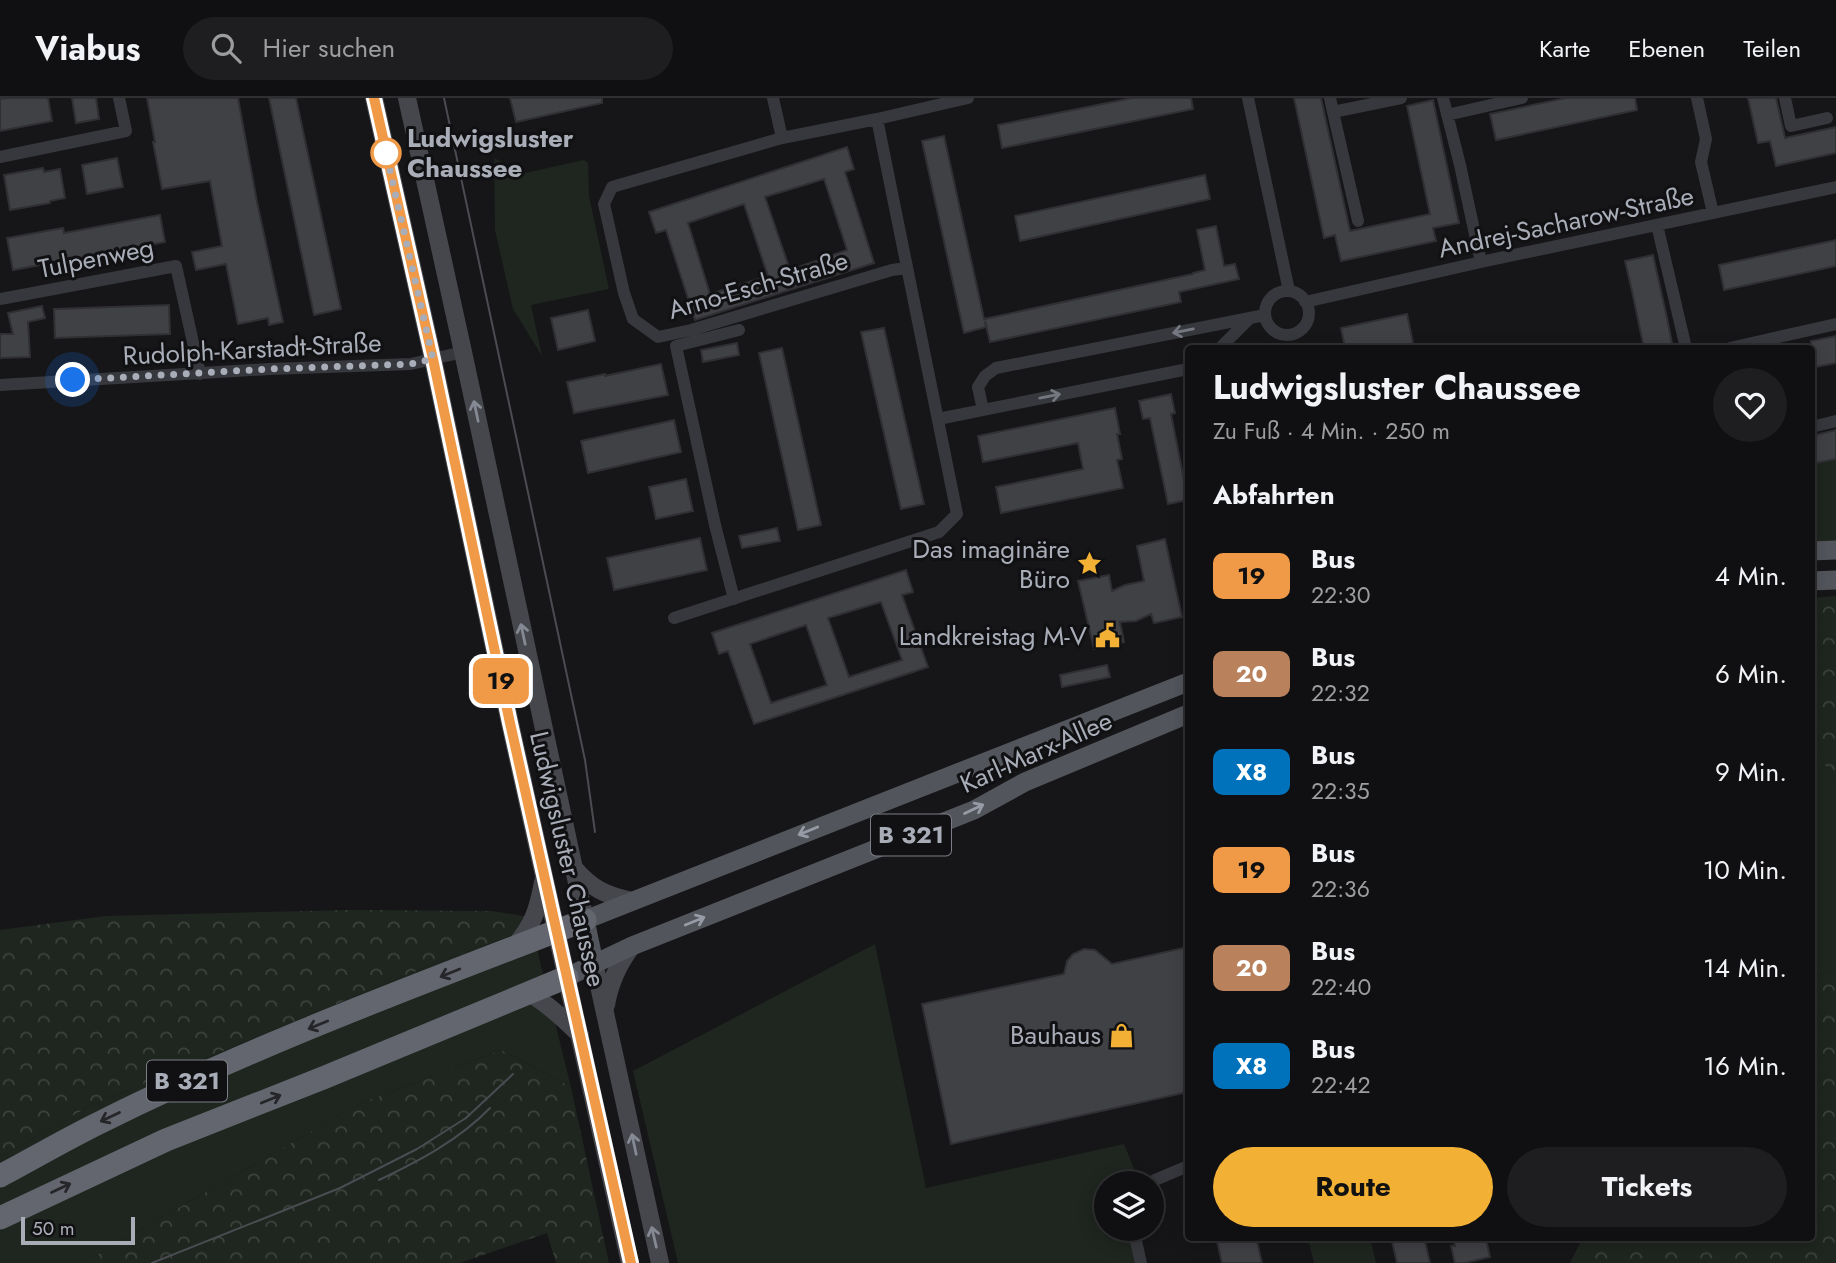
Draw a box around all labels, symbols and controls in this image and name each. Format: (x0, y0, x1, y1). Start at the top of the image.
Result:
search box (183, 17, 673, 80)
text: Viabus (35, 25, 141, 72)
icon: search (207, 29, 245, 67)
text: Hier suchen (263, 29, 395, 67)
text: Karte (1539, 31, 1590, 66)
text: Ebenen (1628, 31, 1705, 66)
text: Teilen (1743, 31, 1801, 66)
place label: Ludwigsluster Chaussee (407, 119, 574, 187)
marker: Ludwigsluster Chaussee (371, 138, 401, 168)
street label: Andrej-Sacharow-Straße (1435, 176, 1697, 268)
street label: Tulpenweg (35, 228, 157, 288)
street label: Arno-Esch-Straße (664, 241, 852, 329)
street label: Rudolph-Karstadt-Straße (122, 323, 382, 375)
one-way arrow (1172, 325, 1195, 338)
your location (55, 362, 90, 397)
text: Ludwigsluster Chaussee (1213, 364, 1581, 411)
button: heart (1713, 368, 1787, 442)
one-way arrow (1038, 389, 1061, 403)
one-way arrow (468, 400, 482, 423)
text: Zu Fuß · 4 Min. · 250 m (1213, 414, 1450, 448)
text: Abfahrten (1213, 476, 1335, 514)
place label: Das imaginäre Büro (912, 530, 1070, 598)
text: Bus (1311, 540, 1355, 578)
place icon: Das imaginäre Büro (1076, 550, 1104, 578)
text: 4 Min. (1715, 557, 1787, 595)
text: 19 (1237, 558, 1266, 593)
text: 22:30 (1311, 578, 1370, 612)
place label: Landkreistag M-V (899, 617, 1088, 655)
public building icon: Landkreistag M-V (1093, 622, 1121, 650)
one-way arrow (516, 623, 529, 645)
text: Bus (1311, 638, 1355, 676)
text: 6 Min. (1715, 655, 1787, 693)
text: 20 (1236, 656, 1267, 691)
line badge: 19 (470, 658, 532, 704)
text: 19 (487, 663, 515, 698)
text: 22:32 (1311, 676, 1370, 710)
street label: Karl-Marx-Allee (954, 701, 1118, 803)
street label: Ludwigsluster Chaussee (520, 727, 616, 991)
text: Bus (1311, 736, 1355, 774)
text: 9 Min. (1715, 753, 1787, 791)
text: X8 (1236, 754, 1267, 789)
text: 22:35 (1311, 774, 1370, 808)
one-way arrow (963, 801, 984, 815)
road number: B 321 (871, 814, 951, 856)
one-way arrow (798, 826, 820, 839)
text: Bus (1311, 834, 1355, 872)
text: 10 Min. (1703, 851, 1787, 889)
text: 19 (1237, 852, 1266, 887)
text: 22:36 (1311, 872, 1370, 906)
one-way arrow (684, 913, 705, 926)
text: Bus (1311, 932, 1355, 970)
text: 14 Min. (1703, 949, 1787, 987)
text: 20 (1236, 950, 1267, 985)
one-way arrow (440, 967, 461, 980)
text: 22:40 (1311, 970, 1371, 1004)
place label: Bauhaus (1010, 1016, 1101, 1054)
one-way arrow (308, 1020, 329, 1033)
shop icon: Bauhaus (1107, 1021, 1135, 1049)
text: Bus (1311, 1030, 1355, 1068)
text: 16 Min. (1703, 1047, 1787, 1085)
text: X8 (1236, 1048, 1267, 1083)
road number: B 321 (147, 1060, 227, 1101)
text: 22:42 (1311, 1068, 1371, 1102)
one-way arrow (259, 1092, 281, 1105)
one-way arrow (100, 1111, 121, 1125)
one-way arrow (626, 1133, 640, 1156)
button: Route (1213, 1147, 1493, 1227)
button: Tickets (1507, 1147, 1787, 1227)
map controls (1094, 1171, 1164, 1241)
button: layers (1094, 1171, 1164, 1241)
one-way arrow (50, 1181, 71, 1194)
scale bar (21, 1214, 135, 1246)
text: 50 m (32, 1215, 75, 1242)
one-way arrow (647, 1226, 660, 1249)

